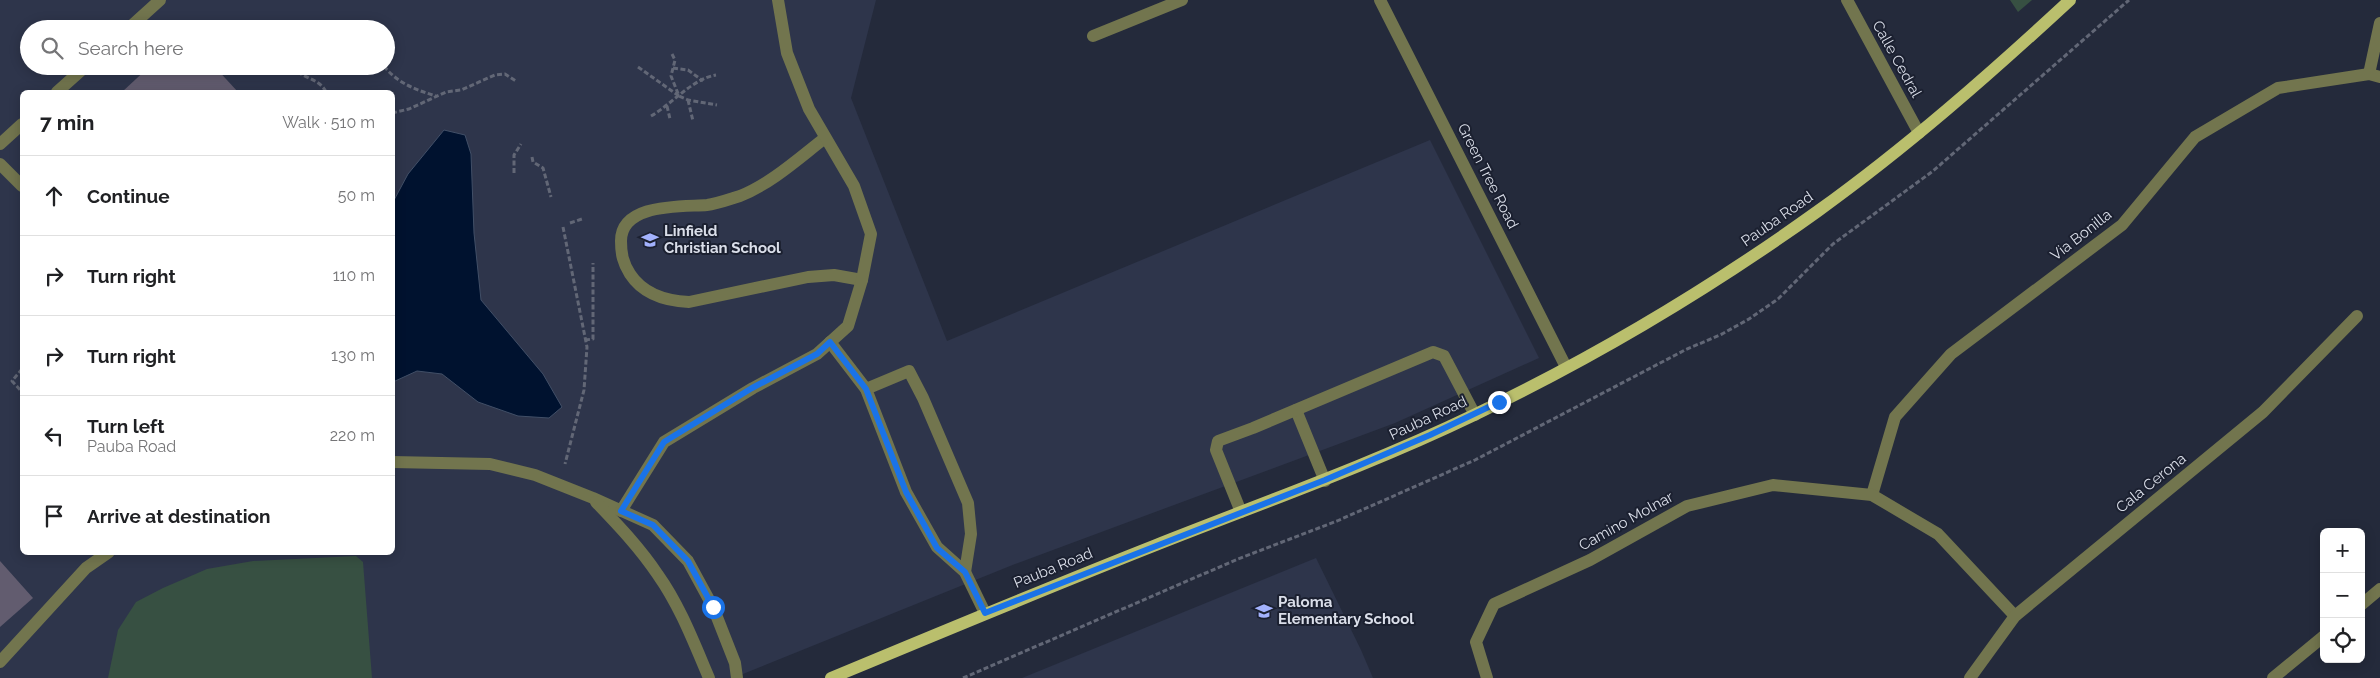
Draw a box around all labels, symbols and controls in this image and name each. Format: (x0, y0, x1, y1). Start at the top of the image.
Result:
street label: Calle Cedral (1868, 17, 1926, 101)
search box (20, 20, 395, 75)
icon: search (38, 34, 66, 62)
text: Search here (78, 37, 184, 59)
text: 7 min (40, 110, 94, 135)
text: Walk · 510 m (282, 113, 375, 132)
street label: Green Tree Road (1454, 120, 1522, 232)
icon: ahead (40, 182, 68, 210)
text: Continue (87, 185, 170, 207)
text: 50 m (338, 186, 375, 205)
street label: Pauba Road (1738, 188, 1816, 250)
street label: Via Bonilla (2047, 206, 2115, 264)
place label: Linfield Christian School (664, 222, 781, 257)
school or university icon: Linfield Christian School (640, 230, 660, 250)
icon: right (40, 262, 68, 290)
text: Turn right (87, 265, 176, 287)
text: 110 m (333, 266, 375, 285)
icon: right (40, 342, 68, 370)
text: Turn right (87, 345, 176, 367)
text: 130 m (331, 346, 375, 365)
route end (1488, 391, 1511, 414)
street label: Pauba Road (1386, 392, 1470, 444)
text: Turn left (87, 415, 164, 437)
icon: left (40, 422, 68, 450)
text: 220 m (330, 426, 375, 445)
text: Pauba Road (87, 437, 176, 456)
street label: Cala Cerona (2112, 449, 2190, 517)
street label: Camino Molnar (1576, 487, 1677, 554)
icon: arrive (40, 502, 68, 530)
text: Arrive at destination (87, 505, 271, 527)
map controls (2320, 528, 2365, 663)
button: + (2320, 528, 2365, 573)
street label: Pauba Road (1011, 544, 1095, 592)
button: − (2320, 573, 2365, 618)
place label: Paloma Elementary School (1278, 593, 1414, 628)
route start (702, 596, 725, 619)
school or university icon: Paloma Elementary School (1254, 601, 1274, 621)
button: locate (2320, 618, 2365, 663)

